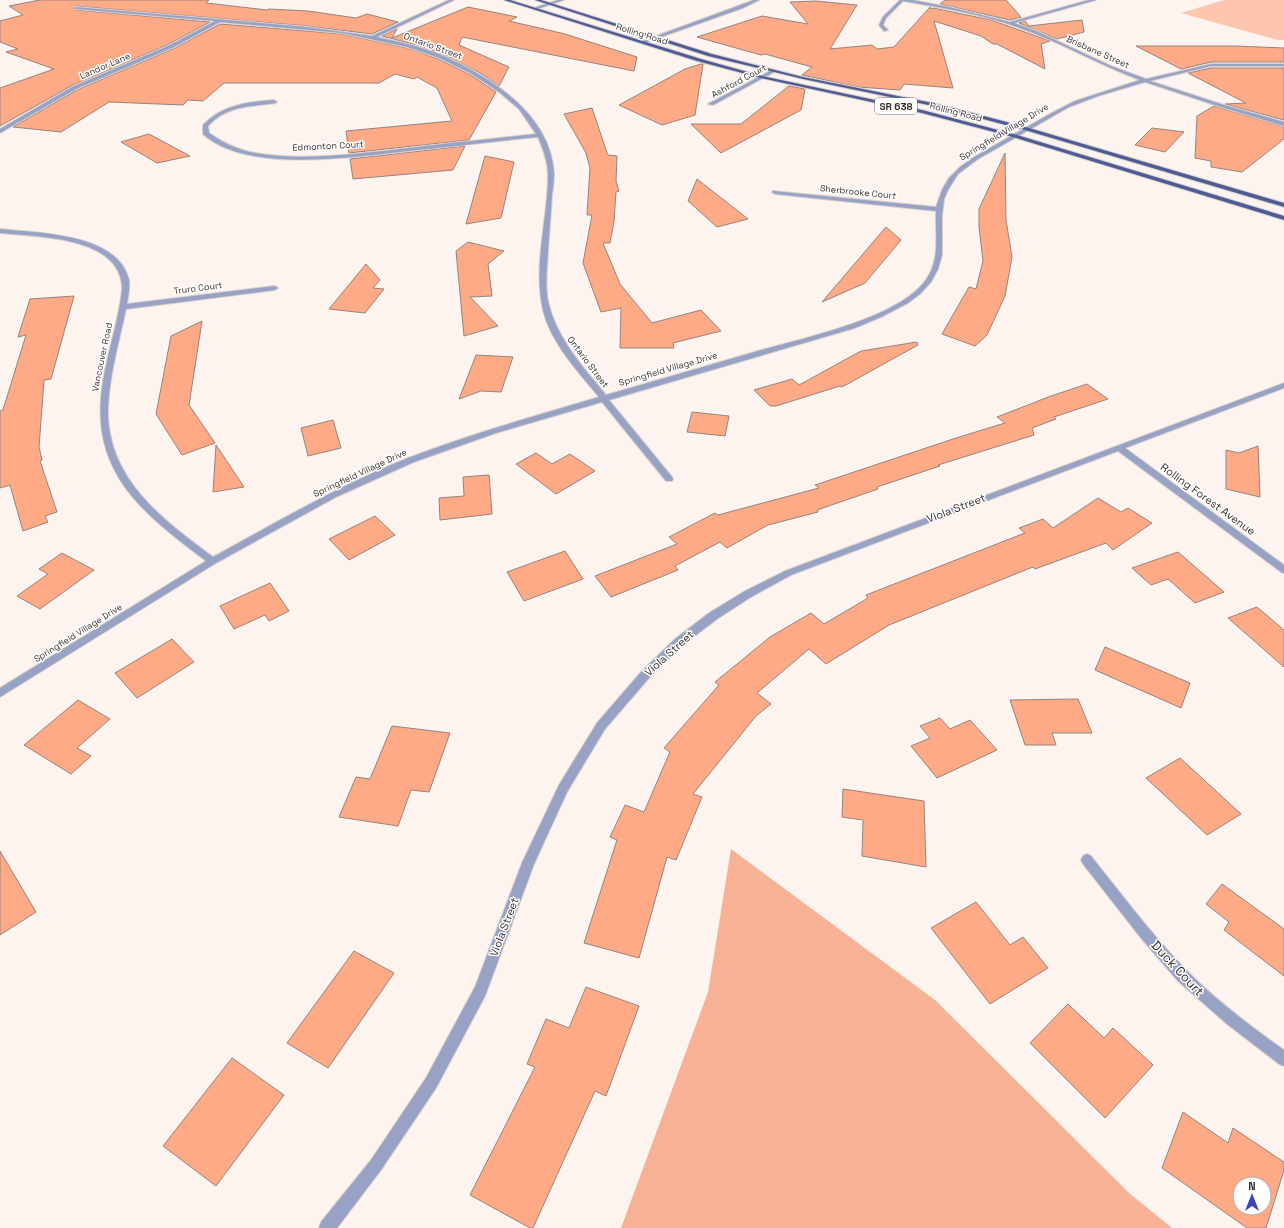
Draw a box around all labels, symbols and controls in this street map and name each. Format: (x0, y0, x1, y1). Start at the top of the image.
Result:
street label: Rolling Road (615, 20, 670, 48)
street label: Ontario Street (402, 30, 464, 62)
street label: Brisbane Street (1065, 33, 1131, 71)
street label: Landor Lane (78, 50, 132, 82)
street label: Ashford Court (709, 61, 769, 101)
road number: SR 638 (875, 98, 917, 114)
street label: Rolling Road (929, 99, 984, 125)
street label: Springfield Village Drive (957, 101, 1051, 163)
street label: Edmonton Court (292, 138, 364, 154)
street label: Sherbrooke Court (819, 182, 897, 202)
street label: Truro Court (173, 279, 223, 297)
street label: Vancouver Road (89, 321, 115, 393)
street label: Ontario Street (565, 334, 611, 390)
street label: Springfield Village Drive (617, 349, 719, 389)
street label: Springfield Village Drive (311, 446, 409, 500)
street label: Rolling Forest Avenue (1158, 460, 1258, 538)
street label: Viola Street (925, 490, 987, 526)
street label: Springfield Village Drive (32, 601, 124, 665)
street label: Viola Street (641, 627, 697, 679)
street label: Viola Street (486, 896, 522, 958)
street label: Duck Court (1148, 937, 1208, 1000)
north arrow (1232, 1176, 1272, 1216)
text: N (1248, 1179, 1256, 1193)

